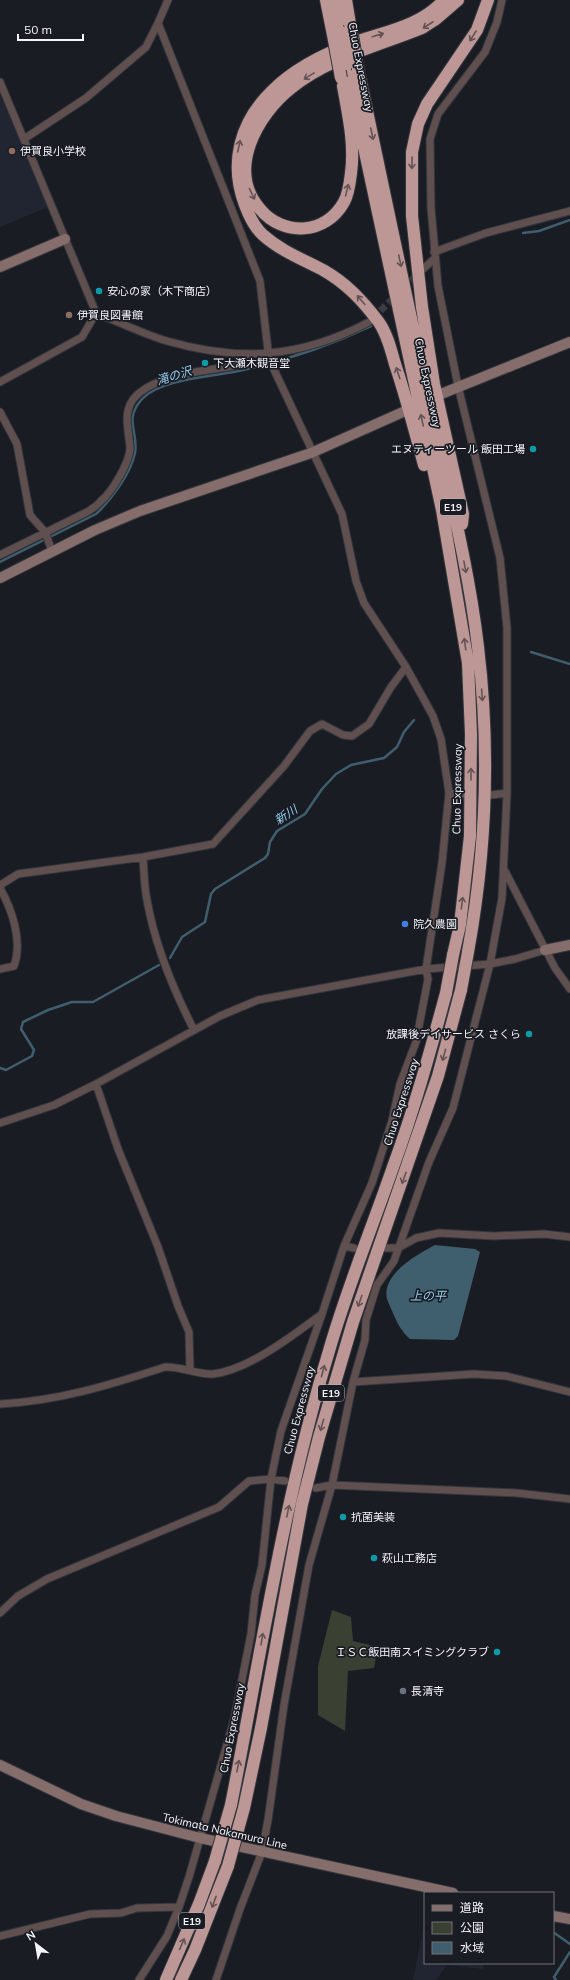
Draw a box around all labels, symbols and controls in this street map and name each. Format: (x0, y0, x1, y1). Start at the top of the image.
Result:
scale bar (18, 16, 83, 42)
street label: Chuo Expressway (345, 21, 377, 113)
one-way arrow (423, 21, 434, 29)
text: 50 m (24, 22, 52, 37)
one-way arrow (469, 30, 477, 42)
one-way arrow (371, 31, 384, 38)
one-way arrow (303, 72, 315, 80)
one-way arrow (369, 128, 377, 141)
one-way arrow (235, 140, 243, 153)
place label: 伊賀良小学校 (20, 144, 86, 158)
marker: 伊賀良小学校 (7, 146, 17, 156)
one-way arrow (408, 156, 416, 169)
one-way arrow (344, 184, 351, 197)
one-way arrow (249, 188, 256, 200)
one-way arrow (396, 255, 404, 268)
place label: 安心の家（木下商店） (107, 284, 217, 298)
marker: 安心の家（木下商店） (94, 286, 104, 296)
one-way arrow (356, 295, 365, 305)
place label: 伊賀良図書館 (77, 308, 143, 322)
marker: 伊賀良図書館 (64, 310, 74, 320)
street label: Chuo Expressway (412, 337, 444, 429)
place label: 下大瀬木観音堂 (213, 356, 290, 370)
marker: 下大瀬木観音堂 (200, 358, 210, 368)
water label: 滝の沢 (154, 363, 195, 388)
one-way arrow (394, 368, 402, 380)
one-way arrow (418, 414, 426, 427)
place label: エヌティーツール 飯田工場 (391, 442, 525, 456)
marker: エヌティーツール 飯田工場 (528, 444, 538, 454)
road number: E19 (440, 499, 466, 515)
one-way arrow (461, 560, 469, 573)
one-way arrow (461, 638, 469, 651)
one-way arrow (478, 688, 485, 701)
street label: Chuo Expressway (449, 743, 465, 835)
one-way arrow (467, 768, 475, 781)
water label: 新川 (272, 801, 302, 827)
one-way arrow (458, 897, 466, 910)
place label: 院久農園 (413, 917, 457, 931)
marker: 院久農園 (400, 919, 410, 929)
place label: 放課後デイサービス さくら (386, 1027, 521, 1041)
marker: 放課後デイサービス さくら (524, 1029, 534, 1039)
one-way arrow (440, 1048, 447, 1061)
street label: Chuo Expressway (380, 1056, 422, 1147)
one-way arrow (399, 1172, 407, 1184)
water label: 上の平 (410, 1288, 448, 1303)
one-way arrow (356, 1294, 363, 1307)
street label: Chuo Expressway (280, 1364, 318, 1456)
one-way arrow (320, 1365, 327, 1378)
road number: E19 (318, 1385, 344, 1401)
one-way arrow (318, 1418, 325, 1431)
one-way arrow (284, 1505, 292, 1518)
place label: 抗菌美装 (351, 1510, 395, 1524)
marker: 抗菌美装 (338, 1512, 348, 1522)
place label: 萩山工務店 (382, 1551, 437, 1565)
marker: 萩山工務店 (369, 1553, 379, 1563)
one-way arrow (259, 1632, 267, 1645)
place label: ＩＳＣ飯田南スイミングクラブ (335, 1645, 489, 1659)
marker: ＩＳＣ飯田南スイミングクラブ (492, 1647, 502, 1657)
street label: Chuo Expressway (216, 1682, 248, 1774)
place label: 長清寺 (411, 1684, 444, 1698)
marker: 長清寺 (398, 1686, 408, 1696)
one-way arrow (235, 1760, 243, 1773)
street label: Tokimata Nakamura Line (161, 1810, 289, 1852)
legend (424, 1892, 554, 1964)
one-way arrow (210, 1896, 217, 1909)
text: 道路 (460, 1900, 484, 1915)
road number: E19 (179, 1913, 205, 1929)
text: 公園 (460, 1920, 484, 1935)
north arrow (16, 1924, 56, 1964)
text: N (24, 1927, 38, 1944)
one-way arrow (179, 1939, 186, 1951)
text: 水域 (460, 1940, 484, 1955)

